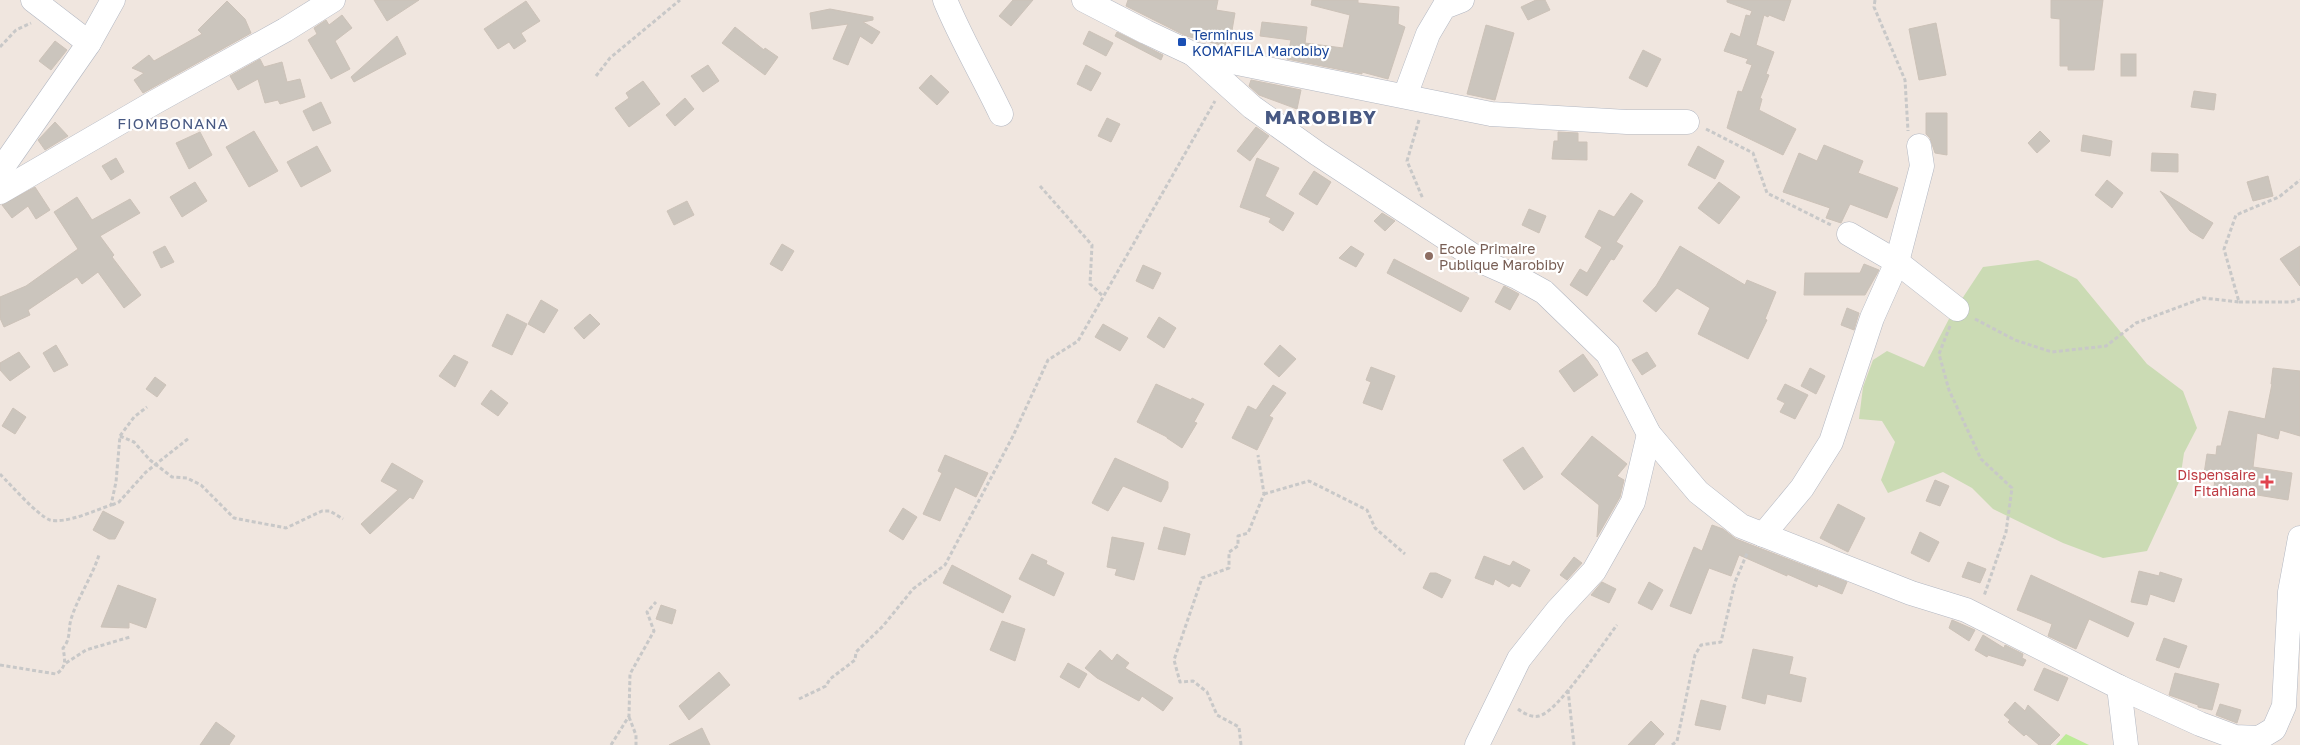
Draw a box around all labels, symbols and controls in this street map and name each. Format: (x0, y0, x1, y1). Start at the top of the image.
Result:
place label: Terminus KOMAFILA Marobiby (1192, 26, 1330, 59)
marker: Terminus KOMAFILA Marobiby (1176, 36, 1188, 48)
district label: MAROBIBY (1265, 105, 1377, 128)
district label: FIOMBONANA (117, 114, 229, 132)
place label: Ecole Primaire Publique Marobiby (1439, 240, 1565, 273)
marker: Ecole Primaire Publique Marobiby (1423, 250, 1435, 262)
place label: Dispensaire Fitahiana (2177, 466, 2256, 499)
marker: Dispensaire Fitahiana (2260, 475, 2274, 489)

